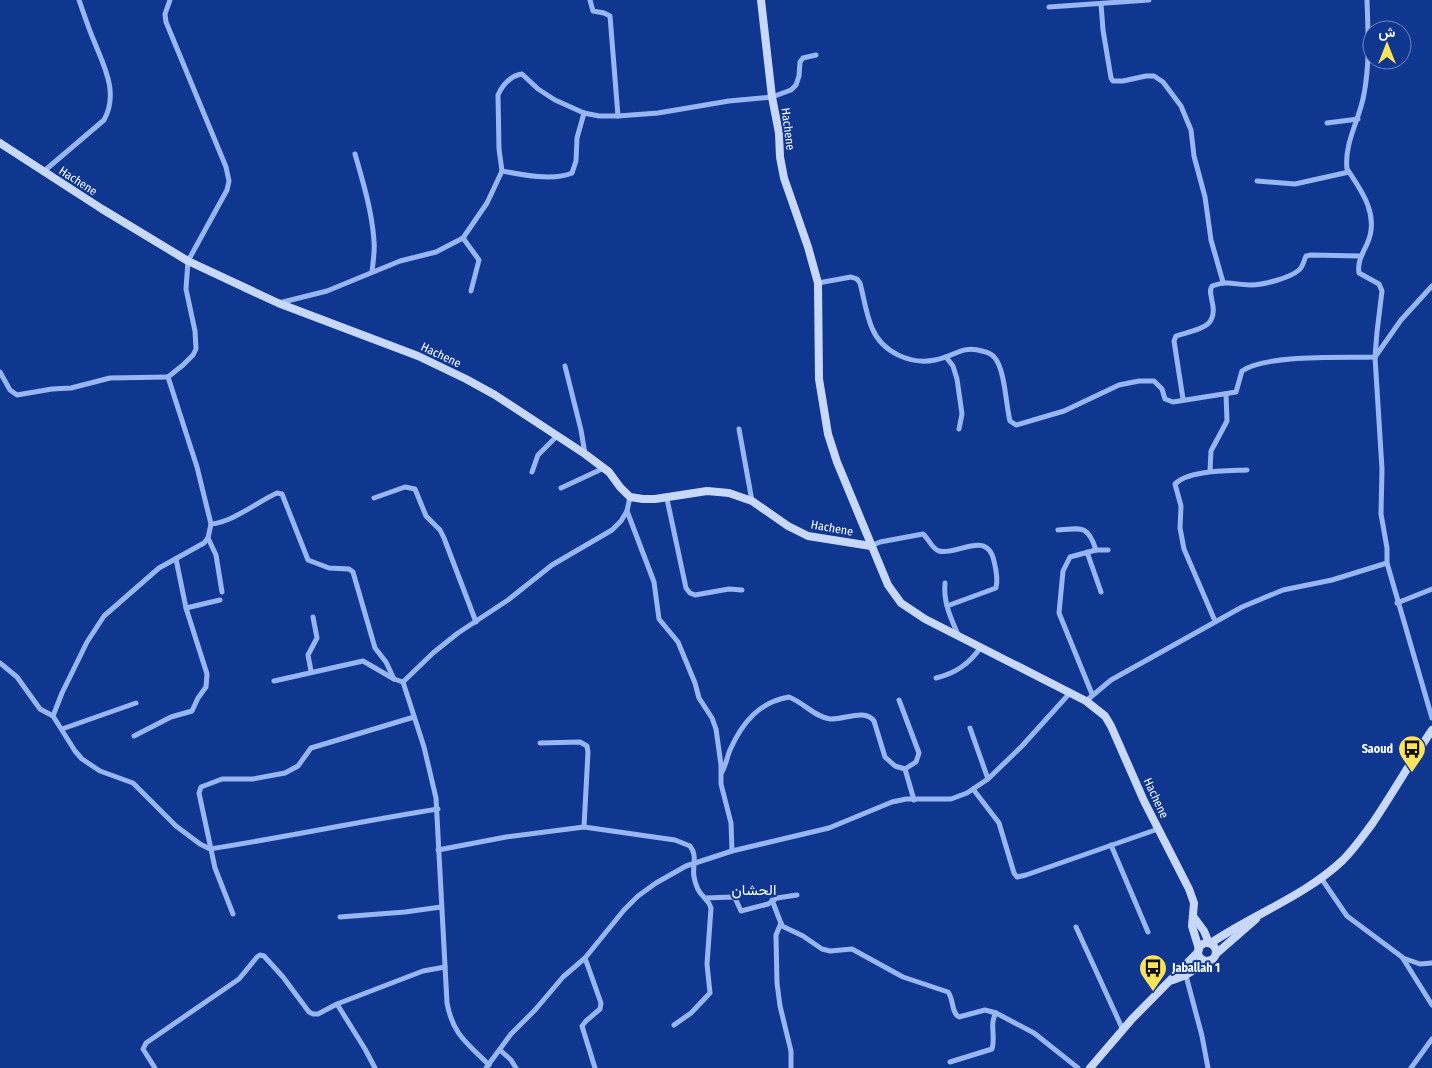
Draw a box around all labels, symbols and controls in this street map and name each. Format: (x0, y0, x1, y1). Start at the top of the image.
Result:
north arrow (1362, 20, 1412, 70)
text: ش (1379, 24, 1396, 41)
street label: Hachene (778, 107, 798, 151)
street label: Hachene (56, 163, 100, 199)
street label: Hachene (419, 340, 463, 370)
street label: Hachene (810, 517, 854, 539)
bus stop icon: Saoud (1397, 734, 1427, 773)
place label: Saoud (1362, 742, 1393, 756)
street label: Hachene (1141, 776, 1171, 820)
district label: الحشان (732, 881, 776, 899)
bus stop icon: Jaballah 1 (1138, 953, 1168, 992)
place label: Jaballah 1 (1171, 961, 1220, 975)

